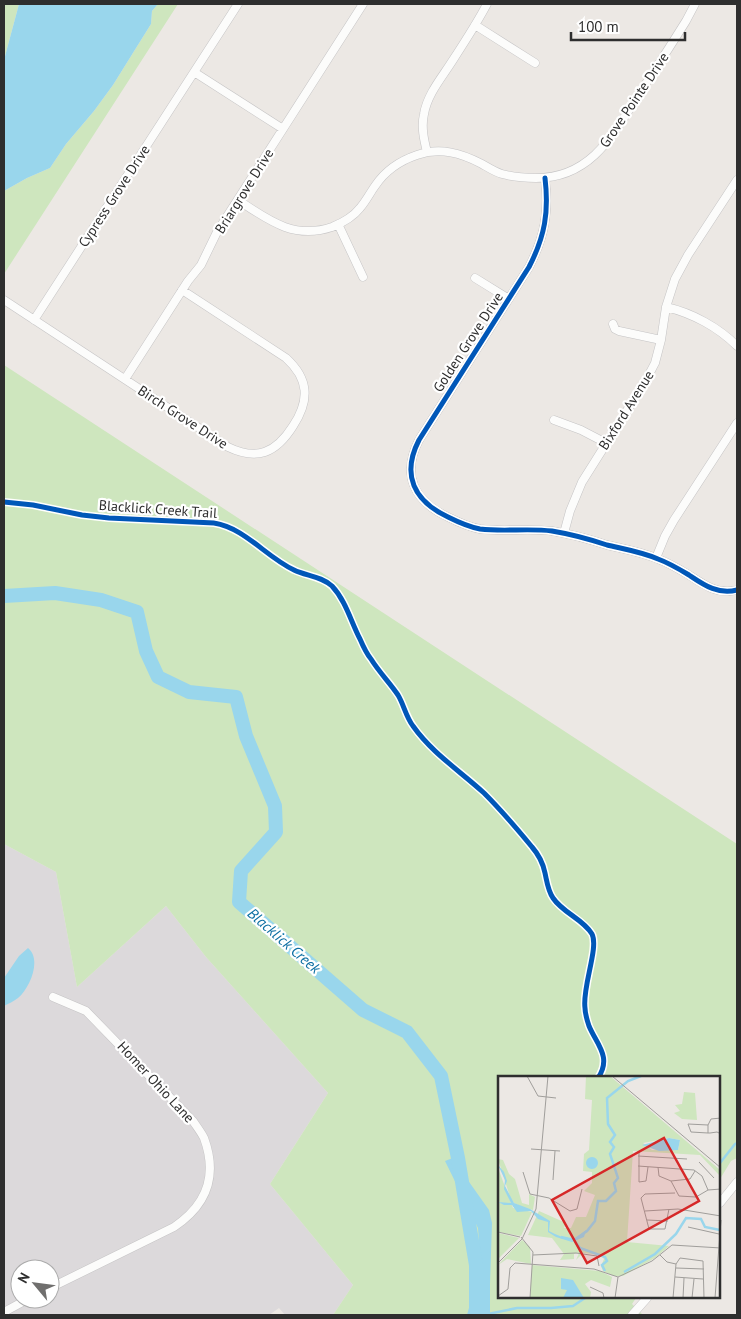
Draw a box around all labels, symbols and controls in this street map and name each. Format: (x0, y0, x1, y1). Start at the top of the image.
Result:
scale bar (571, 10, 685, 42)
text: 100 m (578, 17, 619, 36)
street label: Grove Pointe Drive (595, 49, 673, 151)
street label: Cypress Grove Drive (74, 141, 154, 251)
street label: Briargrove Drive (211, 145, 277, 237)
street label: Golden Grove Drive (429, 289, 507, 395)
street label: Bixford Avenue (594, 367, 658, 453)
street label: Birch Grove Drive (135, 381, 231, 453)
street label: Blacklick Creek Trail (98, 496, 218, 522)
water label: Blacklick Creek (244, 904, 326, 978)
street label: Homer Ohio Lane (114, 1038, 198, 1126)
inset map (498, 1076, 721, 1299)
north arrow (10, 1259, 60, 1309)
text: N (14, 1269, 34, 1286)

